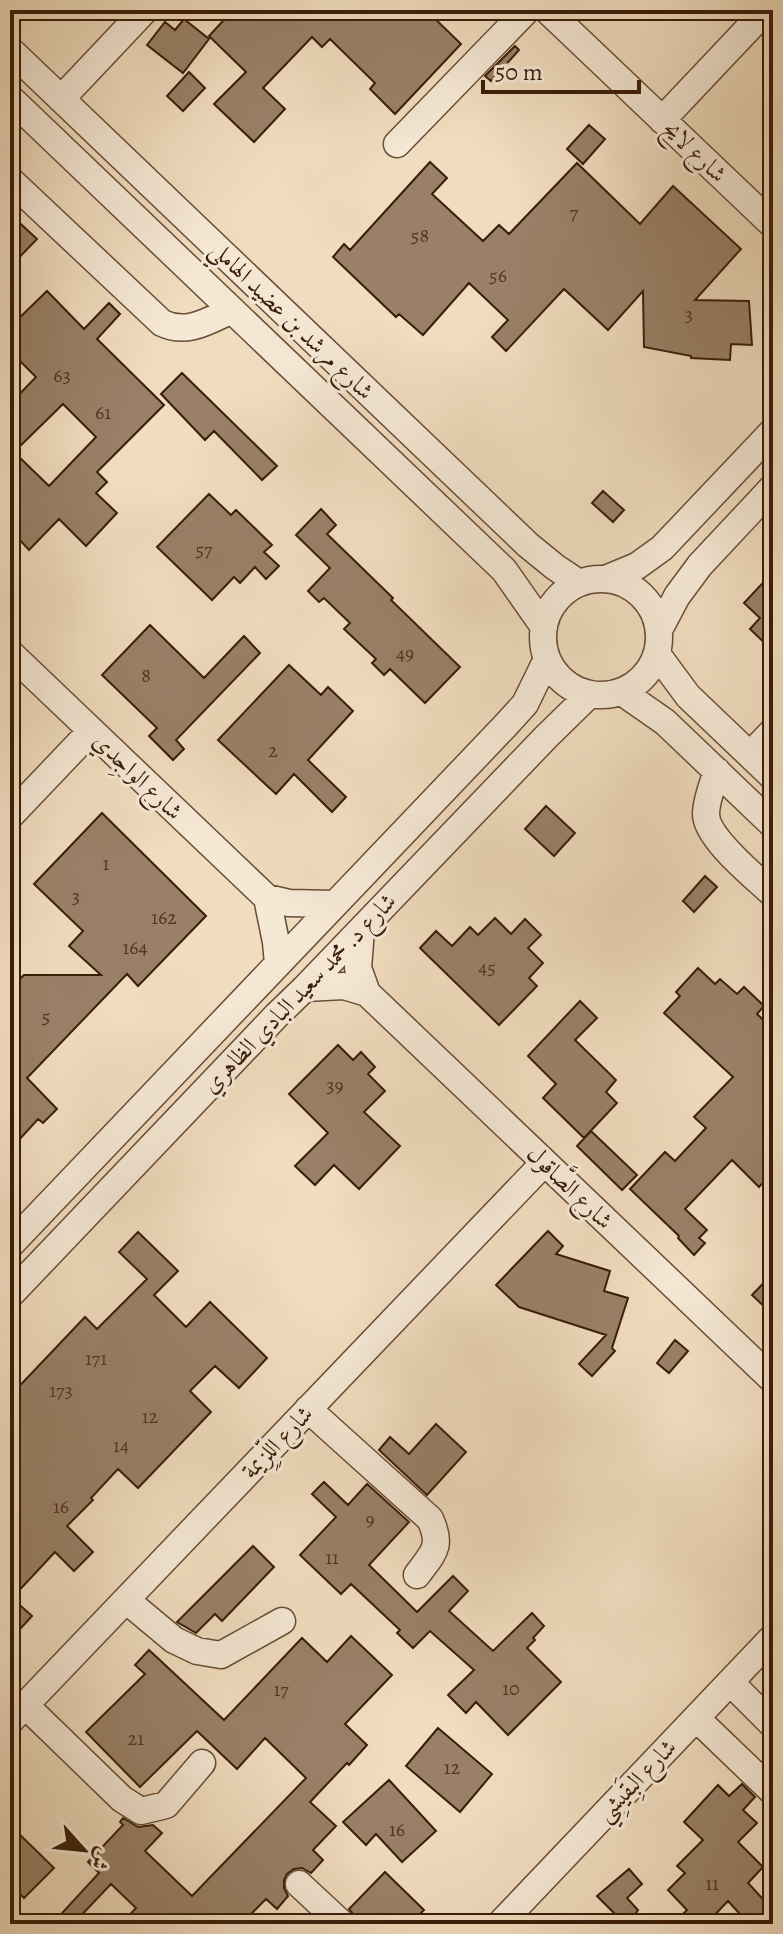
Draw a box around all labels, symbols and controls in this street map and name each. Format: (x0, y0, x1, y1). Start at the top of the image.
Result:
scale bar (483, 44, 639, 94)
text: 50 m (495, 56, 543, 88)
street label: شارع لايح (653, 113, 734, 192)
house number: 7 (570, 199, 579, 226)
house number: 58 (411, 222, 429, 249)
street label: شارع مرشد بن عضيد الهاملي (198, 233, 381, 412)
house number: 56 (489, 262, 507, 289)
house number: 3 (685, 301, 693, 328)
house number: 63 (53, 362, 71, 389)
house number: 61 (95, 399, 111, 426)
house number: 57 (196, 536, 213, 563)
house number: 49 (396, 640, 414, 667)
house number: 8 (141, 662, 151, 689)
street label: شارع الواجِدي (83, 725, 190, 830)
house number: 2 (268, 737, 278, 764)
house number: 1 (103, 850, 110, 877)
house number: 3 (72, 883, 80, 910)
street label: شارع د. محمد سعيد البادي الظاهري (195, 886, 406, 1103)
house number: 162 (151, 904, 177, 931)
house number: 164 (122, 934, 148, 961)
house number: 45 (478, 954, 496, 981)
house number: 5 (42, 1003, 50, 1030)
house number: 39 (326, 1072, 344, 1099)
street label: شارع الصَّاقول (517, 1135, 623, 1239)
house number: 171 (85, 1345, 107, 1372)
house number: 173 (49, 1377, 73, 1404)
street label: شارع اللِّزِيمة (234, 1398, 323, 1488)
house number: 12 (142, 1403, 159, 1430)
house number: 14 (113, 1432, 129, 1459)
house number: 16 (53, 1493, 69, 1520)
house number: 9 (365, 1506, 375, 1533)
house number: 11 (325, 1544, 339, 1571)
house number: 10 (502, 1675, 520, 1702)
house number: 17 (273, 1676, 289, 1703)
house number: 21 (128, 1725, 144, 1752)
street label: شارع البِقَيشِي (588, 1731, 688, 1832)
house number: 12 (444, 1754, 461, 1781)
north arrow (44, 1810, 124, 1890)
house number: 16 (389, 1816, 405, 1843)
text: ش (83, 1842, 119, 1875)
house number: 11 (705, 1870, 719, 1897)

